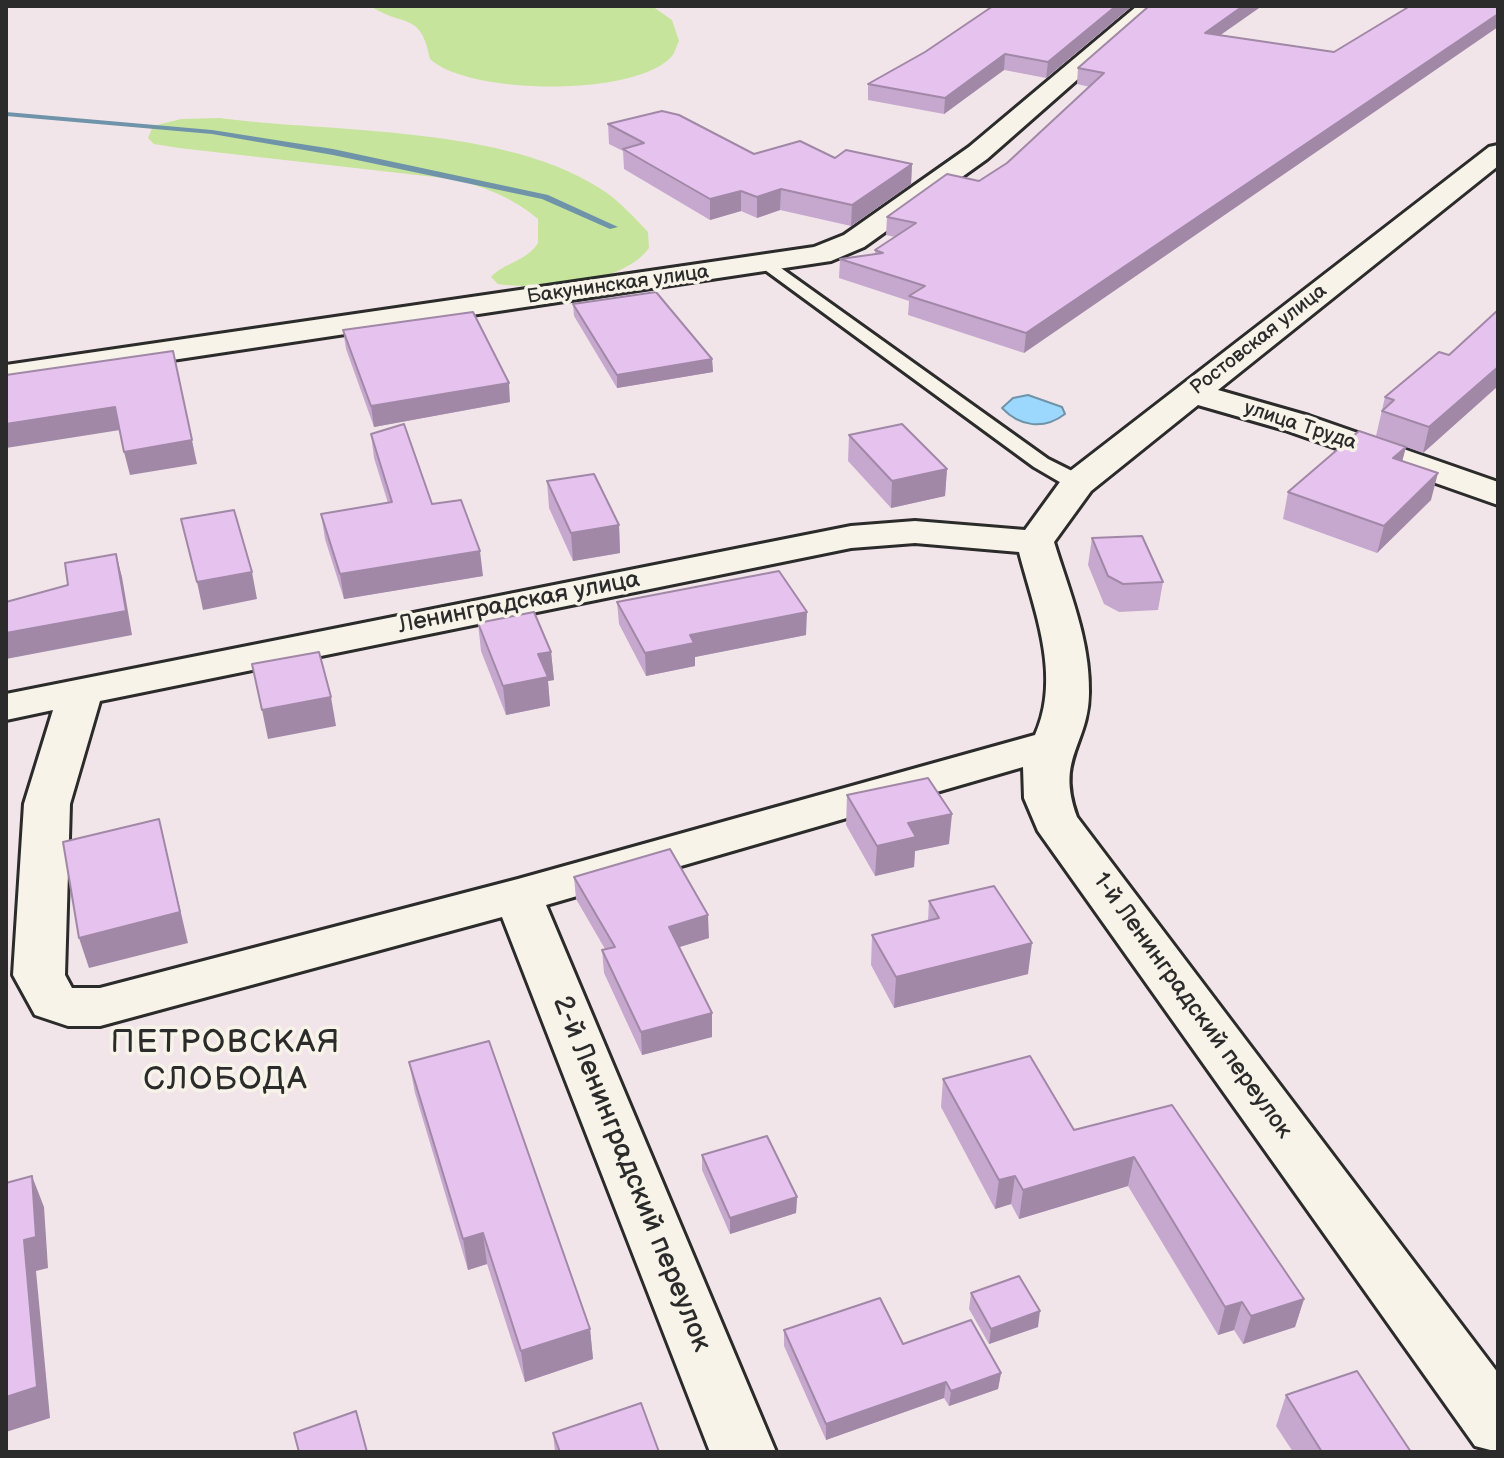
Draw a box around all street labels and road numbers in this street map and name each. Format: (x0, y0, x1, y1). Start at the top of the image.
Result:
street label: Бакунинская улица (526, 260, 710, 310)
street label: Ростовская улица (1186, 279, 1332, 401)
street label: улица Труда (1241, 397, 1359, 455)
street label: Ленинградская улица (396, 565, 642, 641)
street label: 1-й Ленинградский переулок (1086, 868, 1298, 1144)
street label: 2-й Ленинградский переулок (544, 991, 718, 1357)

